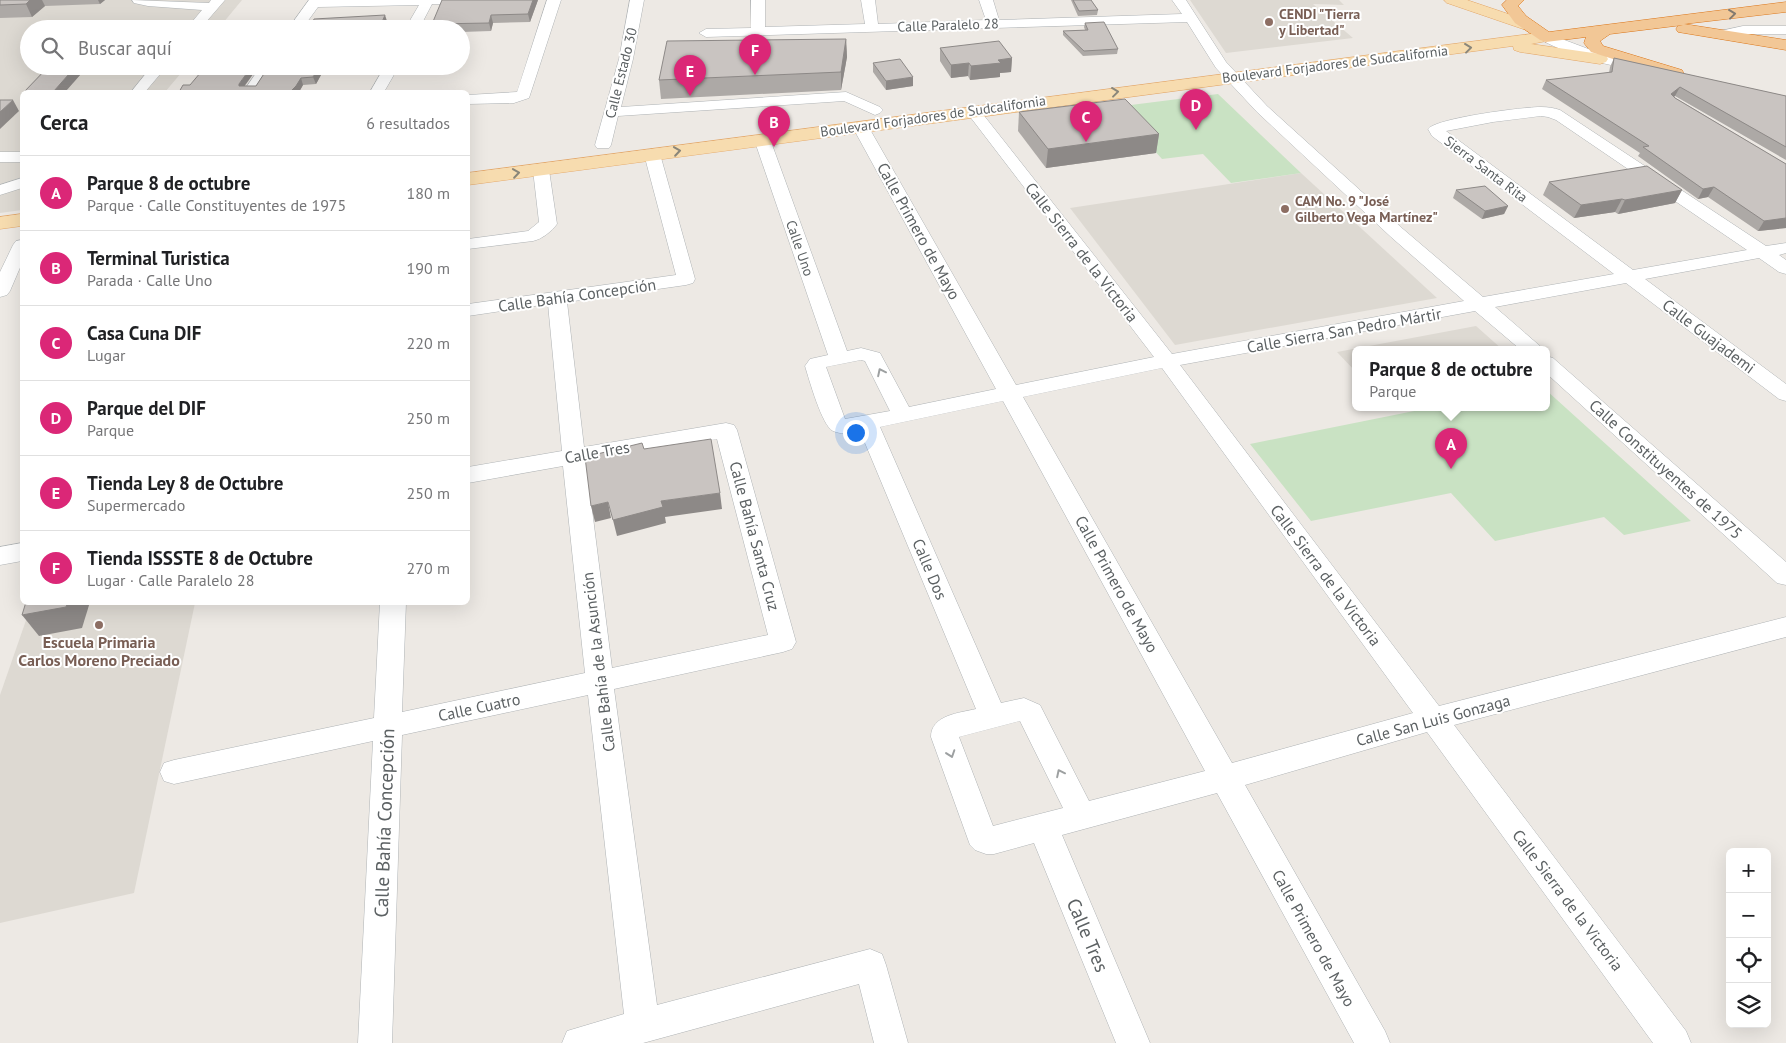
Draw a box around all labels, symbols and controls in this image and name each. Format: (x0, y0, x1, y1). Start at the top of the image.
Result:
place label: CENDI "Tierra y Libertad" (1278, 5, 1360, 39)
one-way arrow (1729, 9, 1737, 20)
street label: Calle Paralelo 28 (897, 14, 999, 36)
marker: CENDI "Tierra y Libertad" (1263, 16, 1275, 28)
search box (20, 20, 470, 75)
street label: Calle Estado 30 (601, 25, 641, 120)
icon: search (38, 34, 66, 62)
pin: F (739, 34, 771, 75)
text: Buscar aquí (78, 36, 172, 60)
street label: Boulevard Forjadores de Sudcalifornia (1221, 41, 1449, 87)
one-way arrow (1463, 43, 1472, 53)
pin: E (674, 55, 706, 96)
one-way arrow (1112, 87, 1120, 98)
pin: D (1180, 89, 1212, 130)
street label: Boulevard Forjadores de Sudcalifornia (819, 91, 1047, 141)
pin: C (1070, 101, 1102, 142)
pin: B (758, 106, 790, 147)
text: Cerca (40, 109, 89, 136)
text: 6 resultados (366, 113, 450, 133)
street label: Sierra Santa Rita (1441, 132, 1531, 206)
one-way arrow (673, 146, 681, 157)
street label: Calle Primero de Mayo (873, 159, 965, 303)
one-way arrow (512, 168, 520, 179)
text: Parque 8 de octubre (87, 171, 250, 195)
street label: Calle Sierra de la Victoria (1021, 178, 1143, 326)
text: A (51, 183, 61, 203)
text: 180 m (407, 183, 450, 203)
place label: CAM No. 9 "José Gilberto Vega Martínez" (1295, 192, 1438, 226)
text: Parque · Calle Constituyentes de 1975 (87, 195, 346, 215)
marker: CAM No. 9 "José Gilberto Vega Martínez" (1279, 203, 1291, 215)
street label: Calle Uno (782, 218, 818, 278)
text: Terminal Turistica (87, 246, 230, 270)
text: B (51, 258, 61, 278)
text: 190 m (407, 258, 450, 278)
text: Parada · Calle Uno (87, 270, 212, 290)
street label: Calle Bahía Concepción (497, 274, 657, 316)
street label: Calle Guajademi (1659, 295, 1759, 377)
street label: Calle Sierra San Pedro Mártir (1245, 303, 1443, 357)
text: Casa Cuna DIF (87, 321, 201, 345)
text: C (52, 333, 60, 353)
text: 220 m (407, 333, 450, 353)
text: Lugar (87, 345, 126, 365)
popup (1352, 346, 1550, 411)
text: Parque 8 de octubre (1369, 357, 1533, 381)
one-way arrow (877, 369, 887, 378)
text: Parque (1369, 381, 1416, 401)
street label: Calle Constituyentes de 1975 (1585, 395, 1747, 543)
text: Parque del DIF (87, 396, 206, 420)
text: D (51, 408, 61, 428)
text: 250 m (407, 408, 450, 428)
text: Parque (87, 420, 134, 440)
your location (843, 420, 869, 446)
pin: A (1435, 428, 1467, 469)
street label: Calle Tres (563, 436, 631, 468)
street label: Calle Bahía Santa Cruz (725, 459, 785, 613)
text: Tienda Ley 8 de Octubre (87, 471, 283, 495)
text: E (52, 483, 60, 503)
text: 250 m (407, 483, 450, 503)
text: Supermercado (87, 495, 185, 515)
street label: Calle Sierra de la Victoria (1266, 500, 1386, 650)
street label: Calle Primero de Mayo (1071, 512, 1163, 656)
street label: Calle Dos (908, 535, 952, 603)
text: Tienda ISSSTE 8 de Octubre (87, 546, 313, 570)
text: F (52, 558, 60, 578)
text: 270 m (407, 558, 450, 578)
text: Lugar · Calle Paralelo 28 (87, 570, 254, 590)
street label: Calle Bahía de la Asunción (577, 571, 619, 753)
marker: Escuela Primaria Carlos Moreno Preciado (93, 619, 105, 631)
place label: Escuela Primaria Carlos Moreno Preciado (18, 632, 180, 670)
street label: Calle Cuatro (436, 689, 522, 725)
street label: Calle San Luis Gonzaga (1354, 690, 1512, 750)
street label: Calle Bahía Concepción (369, 728, 399, 918)
one-way arrow (945, 749, 955, 757)
one-way arrow (1056, 769, 1066, 778)
street label: Calle Sierra de la Victoria (1508, 825, 1628, 975)
map controls (1726, 848, 1771, 1028)
button: + (1726, 848, 1771, 893)
street label: Calle Primero de Mayo (1268, 866, 1360, 1010)
button: − (1726, 893, 1771, 938)
street label: Calle Tres (1062, 894, 1114, 976)
button: locate (1726, 938, 1771, 983)
button: layers (1726, 983, 1771, 1028)

